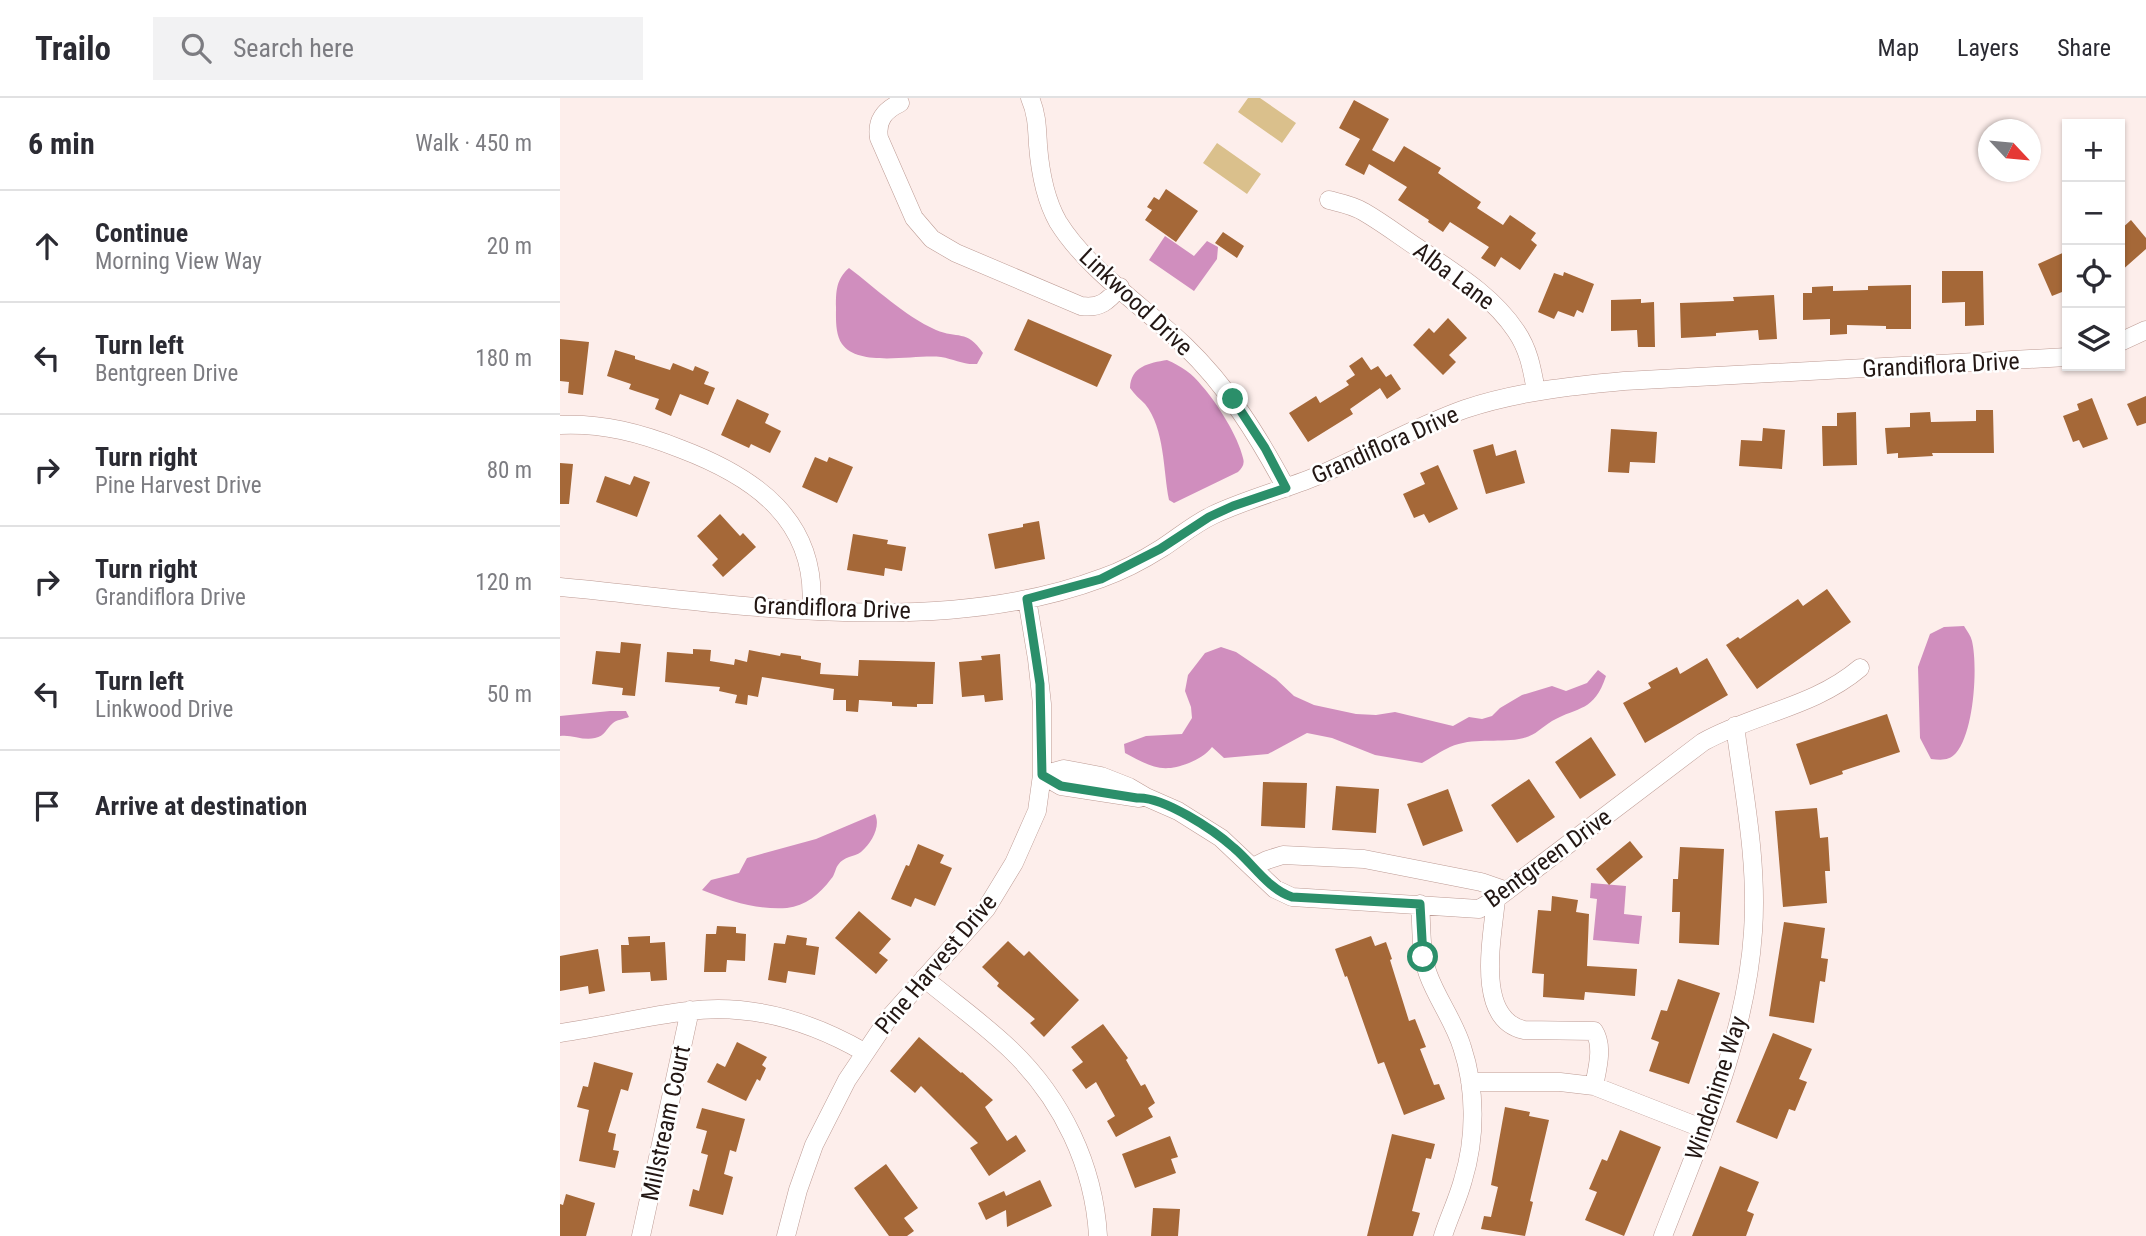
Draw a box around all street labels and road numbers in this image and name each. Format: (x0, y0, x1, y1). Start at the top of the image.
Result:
street label: Alba Lane (1408, 237, 1500, 315)
street label: Linkwood Drive (1074, 243, 1198, 361)
street label: Grandiflora Drive (1862, 347, 2020, 383)
street label: Grandiflora Drive (1307, 400, 1463, 490)
street label: Grandiflora Drive (753, 591, 911, 625)
street label: Bentgreen Drive (1479, 803, 1617, 913)
street label: Pine Harvest Drive (869, 888, 1003, 1040)
street label: Windchime Way (1680, 1013, 1752, 1163)
street label: Millstream Court (636, 1043, 696, 1203)

